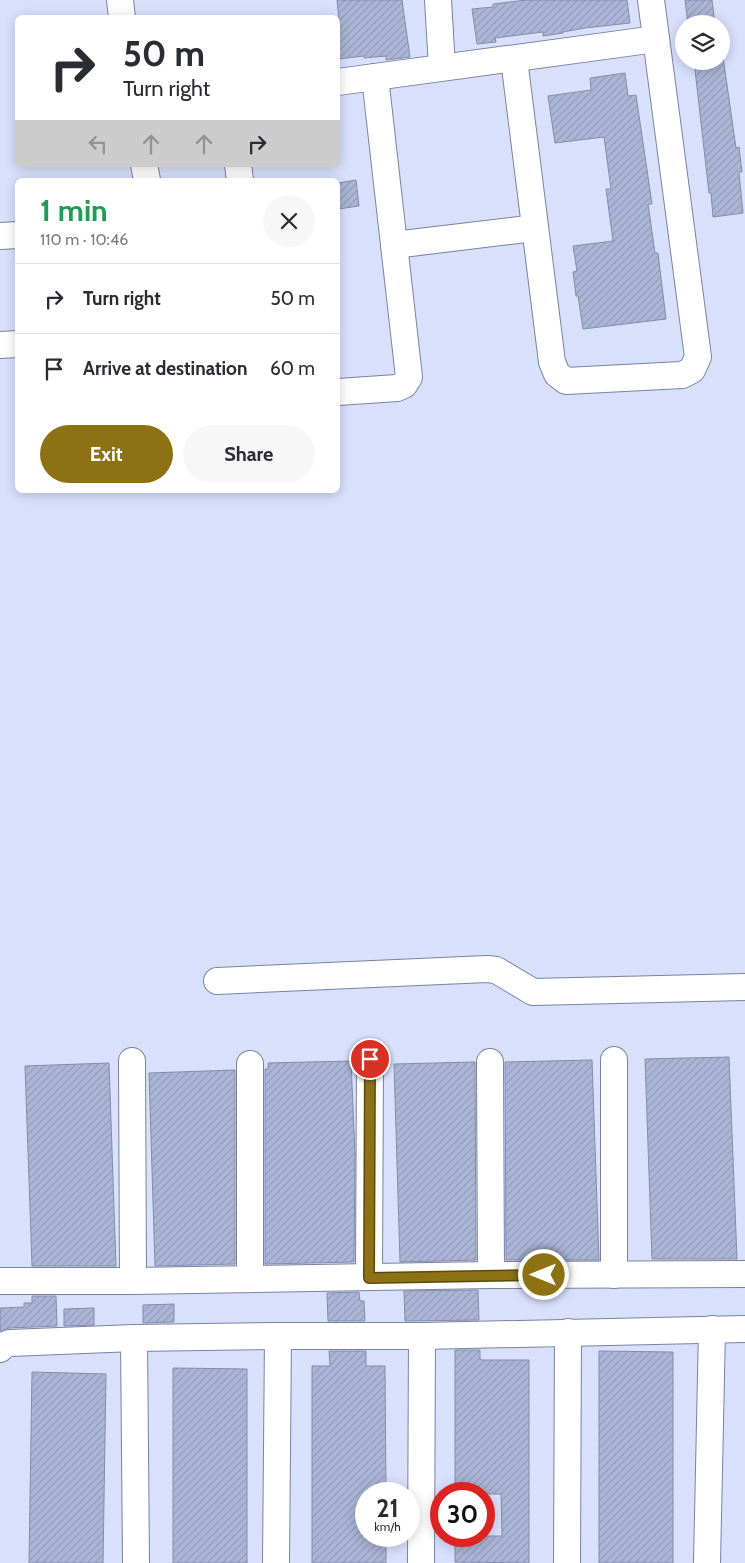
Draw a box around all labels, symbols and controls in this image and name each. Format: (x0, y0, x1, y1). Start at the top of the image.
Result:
map controls (675, 15, 730, 70)
button: layers (675, 15, 730, 70)
text: 50 m (123, 32, 205, 75)
icon: right (40, 35, 105, 100)
text: Turn right (123, 75, 210, 102)
icon: left (84, 130, 112, 158)
icon: ahead (137, 130, 165, 158)
icon: ahead (190, 130, 218, 158)
icon: right (243, 130, 271, 158)
text: 1 min (40, 192, 108, 229)
button: close (263, 195, 315, 247)
text: 110 m · 10:46 (40, 230, 128, 249)
icon: right (40, 285, 68, 313)
text: Turn right (83, 287, 161, 310)
text: 50 m (271, 287, 315, 310)
icon: arrive (40, 355, 68, 383)
text: Arrive at destination (83, 357, 247, 380)
text: 60 m (270, 357, 315, 380)
button: Exit (40, 425, 173, 483)
button: Share (183, 425, 315, 483)
pin (349, 1038, 391, 1080)
icon: arrive (356, 1045, 384, 1073)
position arrow (517, 1248, 569, 1300)
speed limit sign: 30 (430, 1482, 495, 1547)
text: 21 (376, 1493, 399, 1523)
text: km/h (374, 1519, 401, 1534)

